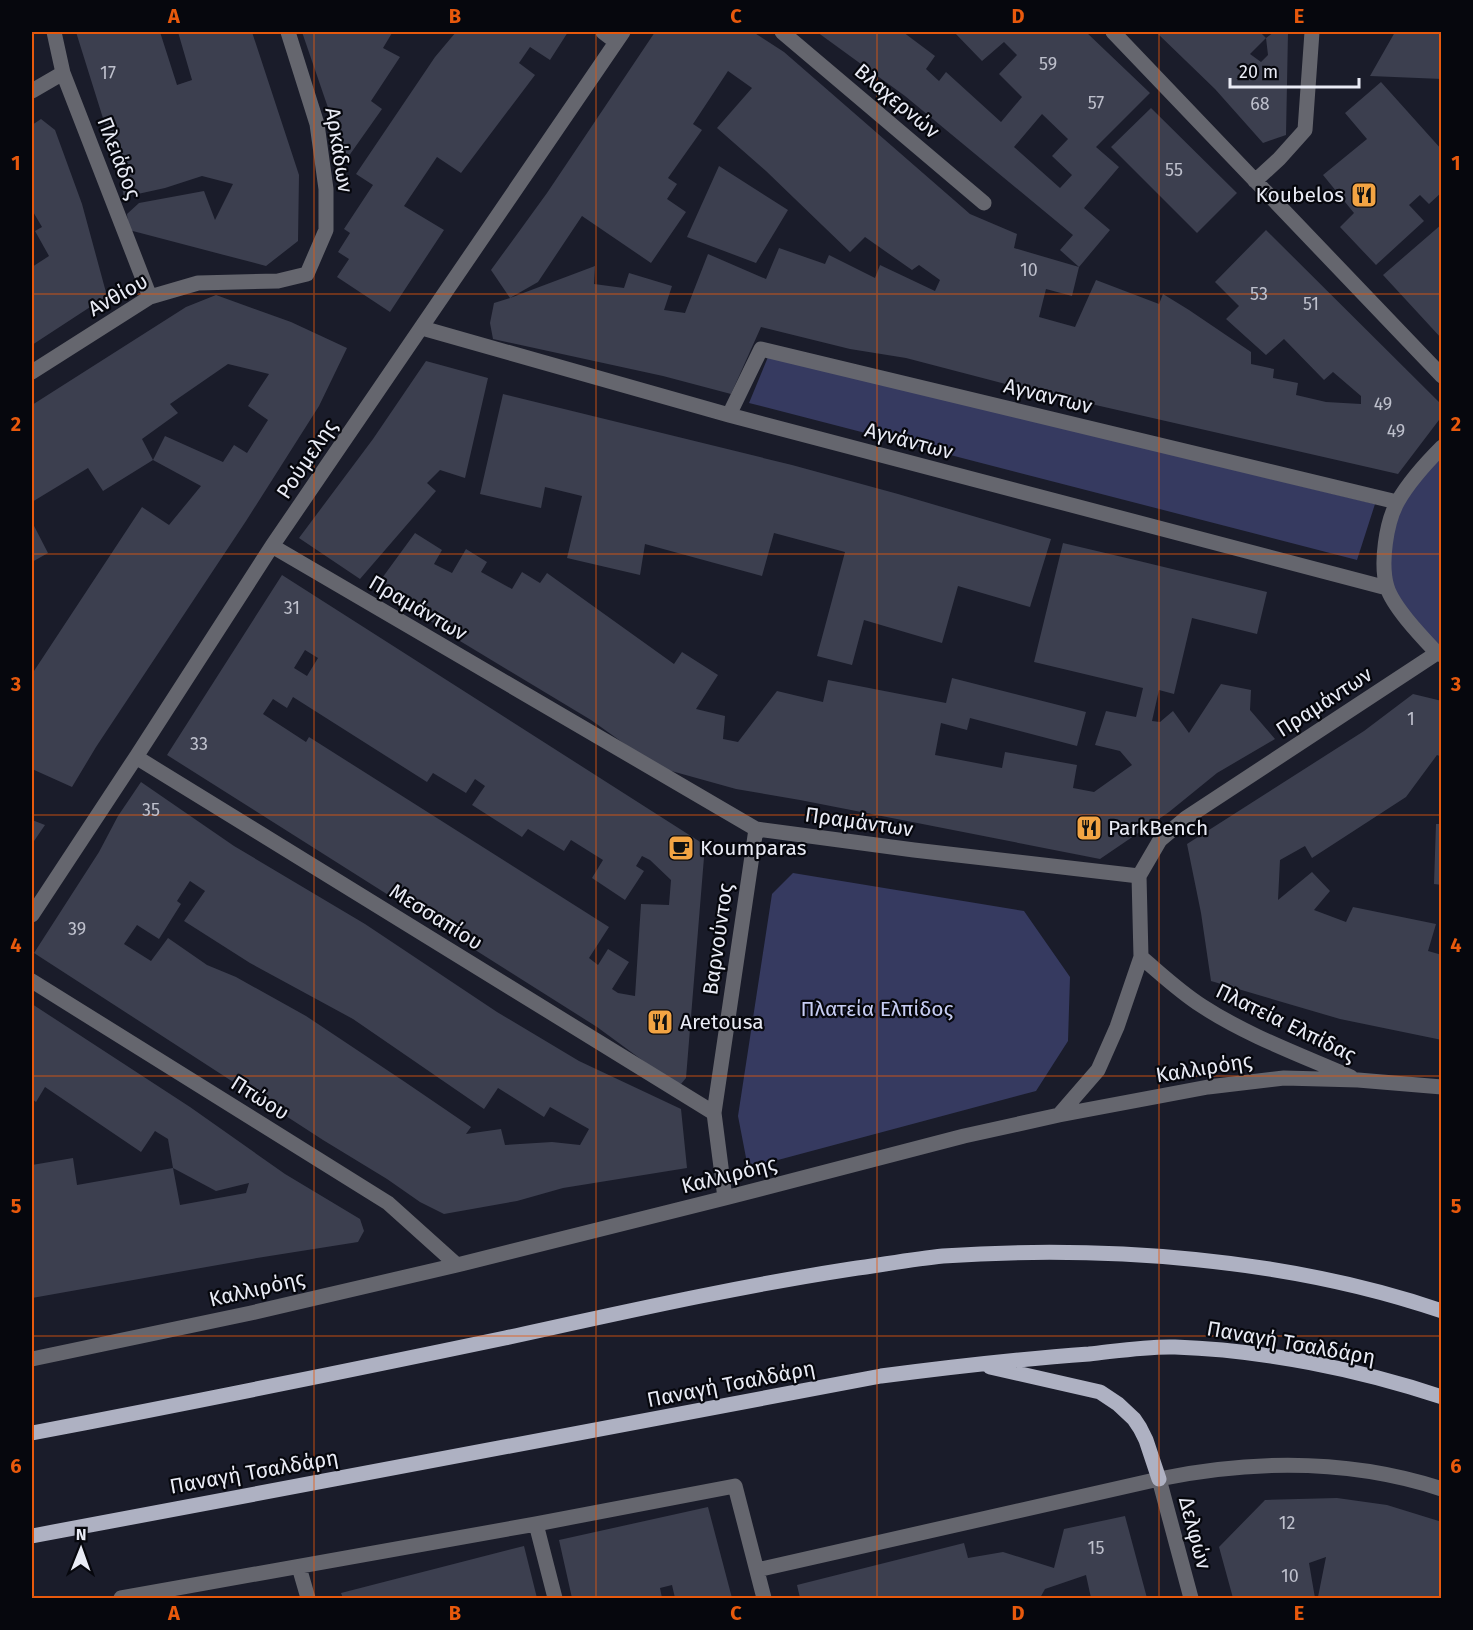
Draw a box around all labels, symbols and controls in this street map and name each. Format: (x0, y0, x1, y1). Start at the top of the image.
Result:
text: A (167, 4, 181, 28)
text: B (449, 4, 461, 28)
text: C (730, 4, 742, 28)
text: D (1011, 4, 1025, 28)
text: E (1294, 4, 1304, 28)
scale bar (1230, 51, 1359, 89)
house number: 59 (1039, 53, 1057, 75)
street label: Βλαχερνών (849, 58, 945, 144)
text: 20 m (1239, 61, 1278, 83)
house number: 17 (100, 62, 116, 84)
house number: 57 (1088, 92, 1104, 114)
house number: 68 (1250, 93, 1270, 115)
street label: Αρκάδων (319, 106, 359, 194)
street label: Πλειάδος (91, 113, 147, 203)
text: 1 (11, 151, 21, 175)
text: 1 (1451, 151, 1461, 175)
house number: 55 (1165, 159, 1183, 181)
restaurant icon: Koubelos (1349, 180, 1379, 210)
place label: Koubelos (1255, 182, 1344, 208)
house number: 10 (1020, 259, 1038, 281)
street label: Ανθίου (84, 268, 152, 322)
house number: 53 (1250, 283, 1268, 305)
house number: 51 (1303, 293, 1319, 315)
street label: Αγναντων (1001, 372, 1095, 420)
house number: 49 (1374, 393, 1392, 415)
text: 2 (11, 412, 21, 436)
text: 2 (1451, 412, 1461, 436)
street label: Ρούμελης (271, 414, 343, 504)
street label: Αγνάντων (862, 417, 956, 465)
house number: 49 (1387, 420, 1405, 442)
street label: Πραμάντων (364, 569, 472, 647)
house number: 31 (284, 597, 300, 619)
street label: Πραμάντων (1271, 661, 1377, 743)
text: 3 (10, 672, 21, 696)
text: 3 (1450, 672, 1461, 696)
house number: 1 (1407, 708, 1415, 730)
house number: 33 (190, 733, 208, 755)
house number: 35 (142, 799, 160, 821)
street label: Πραμάντων (803, 802, 915, 842)
restaurant icon: ParkBench (1074, 813, 1104, 843)
place label: ParkBench (1108, 815, 1208, 841)
cafe icon: Koumparas (666, 833, 696, 863)
place label: Koumparas (700, 835, 807, 861)
street label: Μεσσαπίου (384, 878, 488, 956)
street label: Βαρνούντος (697, 881, 739, 997)
house number: 39 (68, 918, 86, 940)
text: 4 (10, 933, 22, 957)
text: 4 (1450, 933, 1462, 957)
street label: Πλατεία Ελπίδας (1212, 978, 1360, 1068)
park label: Πλατεία Ελπίδος (801, 996, 954, 1022)
restaurant icon: Aretousa (645, 1007, 675, 1037)
place label: Aretousa (680, 1009, 764, 1035)
street label: Καλλιρόης (1154, 1048, 1254, 1088)
street label: Πτώου (226, 1070, 294, 1126)
street label: Καλλιρόης (679, 1151, 780, 1199)
text: 5 (11, 1194, 22, 1218)
text: 5 (1451, 1194, 1462, 1218)
street label: Καλλιρόης (207, 1265, 308, 1313)
street label: Παναγή Τσαλδάρη (1205, 1315, 1377, 1371)
street label: Παναγή Τσαλδάρη (645, 1355, 817, 1413)
street label: Παναγή Τσαλδάρη (168, 1444, 340, 1500)
text: 6 (10, 1454, 22, 1478)
text: 6 (1450, 1454, 1462, 1478)
street label: Δελφών (1173, 1494, 1217, 1572)
house number: 12 (1279, 1512, 1295, 1534)
north arrow (51, 1519, 111, 1579)
text: N (76, 1525, 87, 1544)
house number: 15 (1088, 1537, 1104, 1559)
house number: 10 (1281, 1565, 1299, 1587)
text: A (167, 1601, 181, 1625)
text: B (449, 1601, 461, 1625)
text: C (730, 1601, 742, 1625)
text: D (1011, 1601, 1025, 1625)
text: E (1294, 1601, 1304, 1625)

